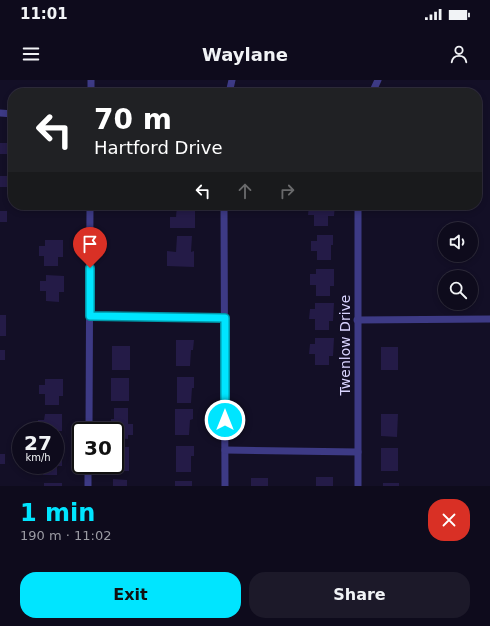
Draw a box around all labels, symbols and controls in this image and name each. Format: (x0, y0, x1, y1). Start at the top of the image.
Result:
text: 11:01 (20, 5, 68, 23)
icon: menu (20, 43, 42, 65)
icon: person (448, 43, 470, 65)
text: Waylane (202, 44, 288, 65)
text: 70 m (94, 103, 172, 136)
icon: left (28, 104, 80, 156)
text: Hartford Drive (94, 137, 223, 158)
icon: left (192, 180, 214, 202)
icon: ahead (234, 180, 256, 202)
icon: right (276, 180, 298, 202)
map controls (438, 222, 478, 310)
button: sound (438, 222, 478, 262)
pin (73, 227, 107, 268)
icon: arrive (79, 233, 101, 255)
button: search (438, 270, 478, 310)
street label: Twenlow Drive (337, 295, 353, 396)
position arrow (204, 399, 246, 441)
speed limit sign: 30 (72, 422, 124, 474)
text: 27 (24, 431, 52, 455)
text: km/h (25, 452, 51, 463)
text: 1 min (20, 499, 95, 527)
button: close (428, 499, 470, 541)
text: 190 m · 11:02 (20, 528, 111, 543)
button: Exit (20, 572, 241, 618)
button: Share (249, 572, 470, 618)

